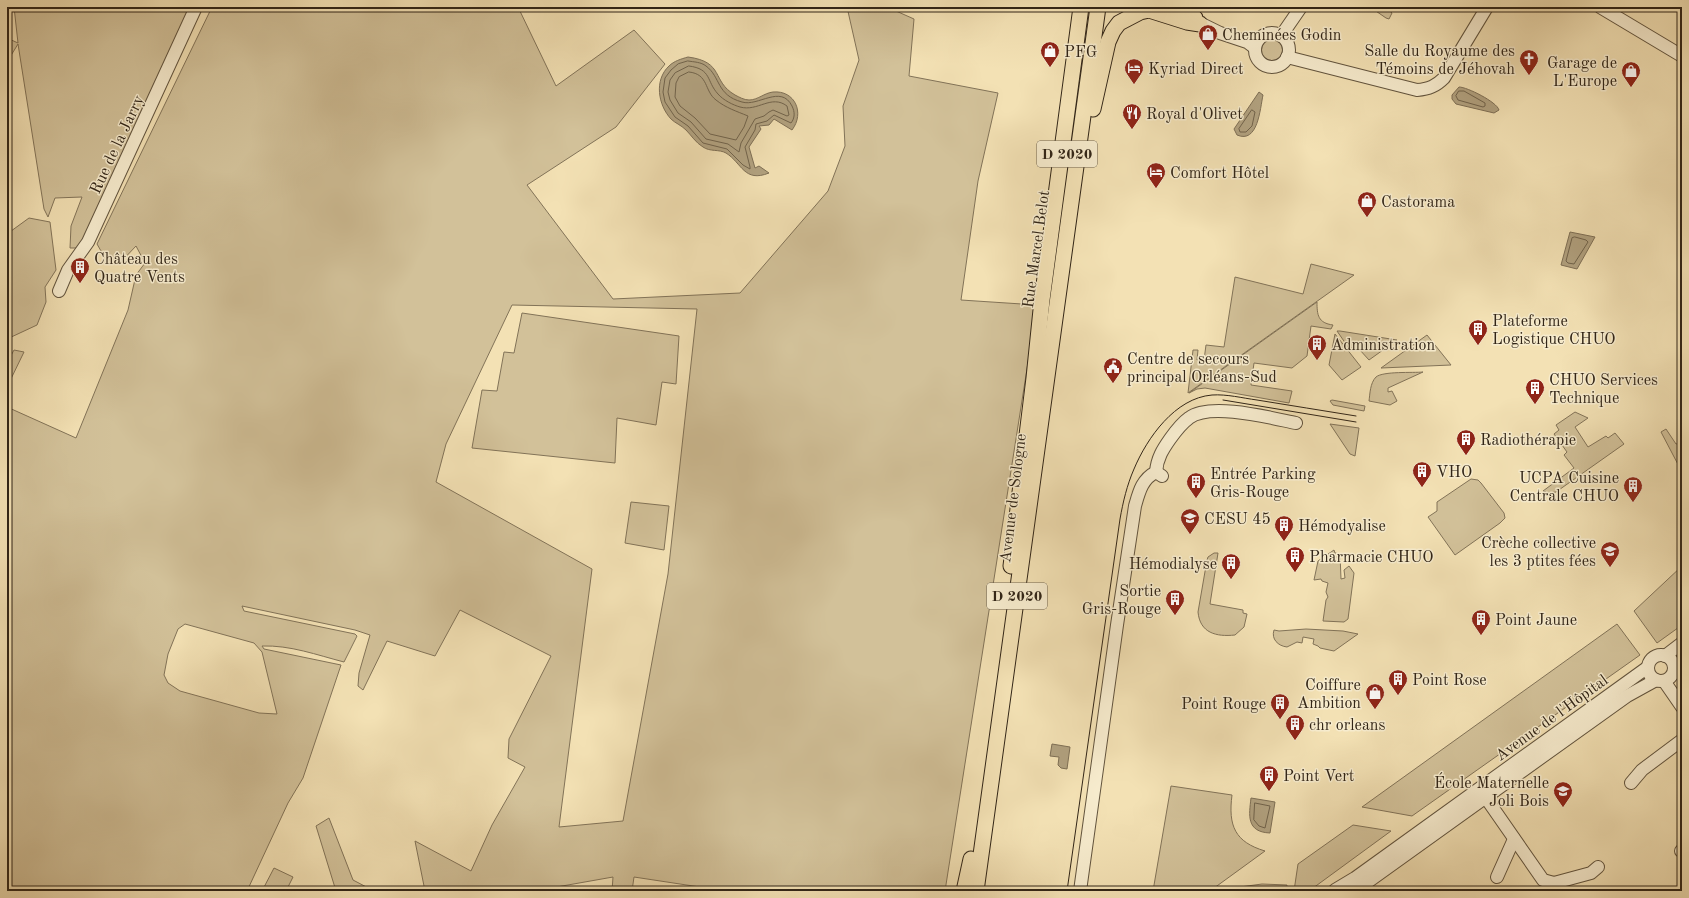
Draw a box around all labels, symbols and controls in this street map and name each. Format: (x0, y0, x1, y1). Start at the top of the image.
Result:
shop icon: Cheminées Godin (1197, 23, 1219, 51)
place label: Cheminées Godin (1222, 28, 1342, 44)
shop icon: PFG (1039, 40, 1061, 68)
place label: Salle du Royaume des Témoins de Jéhovah (1364, 44, 1515, 78)
place label: PFG (1064, 45, 1098, 61)
church icon: Salle du Royaume des Témoins de Jéhovah (1518, 48, 1540, 76)
place label: Garage de L'Europe (1547, 56, 1617, 90)
hotel icon: Kyriad Direct (1123, 57, 1145, 85)
shop icon: Garage de L'Europe (1620, 60, 1642, 88)
place label: Kyriad Direct (1148, 62, 1244, 78)
street label: Rue de la Jarry (88, 93, 148, 197)
restaurant icon: Royal d'Olivet (1121, 102, 1143, 130)
place label: Royal d'Olivet (1146, 107, 1243, 123)
road number: D 2020 (1037, 141, 1097, 167)
hotel icon: Comfort Hôtel (1145, 161, 1167, 189)
place label: Comfort Hôtel (1170, 166, 1269, 182)
street label: Rue Marcel Belot (1021, 189, 1053, 309)
shop icon: Castorama (1356, 190, 1378, 218)
place label: Castorama (1381, 195, 1455, 211)
place label: Château des Quatre Vents (94, 252, 185, 286)
building icon: Château des Quatre Vents (69, 256, 91, 284)
place label: Plateforme Logistique CHUO (1492, 314, 1616, 348)
building icon: Plateforme Logistique CHUO (1467, 318, 1489, 346)
building icon: Administration (1306, 333, 1328, 361)
place label: Administration (1331, 338, 1435, 354)
place label: Centre de secours principal Orléans-Sud (1127, 352, 1277, 386)
public building icon: Centre de secours principal Orléans-Sud (1102, 356, 1124, 384)
place label: CHUO Services Technique (1549, 373, 1658, 407)
building icon: CHUO Services Technique (1524, 377, 1546, 405)
building icon: Radiothérapie (1455, 428, 1477, 456)
street label: Avenue de Sologne (998, 433, 1030, 564)
place label: Radiothérapie (1480, 433, 1576, 449)
building icon: VHO (1411, 460, 1433, 488)
place label: VHO (1436, 465, 1472, 481)
place label: Entrée Parking Gris-Rouge (1210, 467, 1316, 501)
building icon: Entrée Parking Gris-Rouge (1185, 471, 1207, 499)
place label: UCPA Cuisine Centrale CHUO (1509, 471, 1619, 505)
building icon: UCPA Cuisine Centrale CHUO (1622, 475, 1644, 503)
school or university icon: CESU 45 (1179, 507, 1201, 535)
place label: CESU 45 (1204, 512, 1271, 528)
building icon: Hémodyalise (1273, 514, 1295, 542)
place label: Hémodyalise (1298, 519, 1386, 535)
place label: Crèche collective les 3 ptites fées (1481, 536, 1596, 570)
school or university icon: Crèche collective les 3 ptites fées (1599, 540, 1621, 568)
building icon: Pharmacie CHUO (1284, 545, 1306, 573)
place label: Pharmacie CHUO (1309, 550, 1433, 566)
building icon: Hémodialyse (1220, 552, 1242, 580)
place label: Hémodialyse (1129, 557, 1217, 573)
road number: D 2020 (987, 583, 1047, 609)
place label: Sortie Gris-Rouge (1082, 584, 1161, 618)
building icon: Sortie Gris-Rouge (1164, 588, 1186, 616)
building icon: Point Jaune (1470, 608, 1492, 636)
place label: Point Jaune (1495, 613, 1577, 629)
building icon: Point Rose (1387, 668, 1409, 696)
place label: Point Rose (1412, 673, 1487, 689)
street label: Avenue de l'Hôpital (1493, 673, 1611, 765)
place label: Coiffure Ambition (1297, 678, 1361, 712)
shop icon: Coiffure Ambition (1364, 682, 1386, 710)
building icon: Point Rouge (1269, 692, 1291, 720)
place label: Point Rouge (1181, 697, 1266, 713)
building icon: chr orleans (1284, 713, 1306, 741)
place label: chr orleans (1309, 718, 1385, 734)
building icon: Point Vert (1258, 764, 1280, 792)
place label: Point Vert (1283, 769, 1355, 785)
place label: École Maternelle Joli Bois (1434, 772, 1549, 810)
school or university icon: École Maternelle Joli Bois (1552, 780, 1574, 808)

